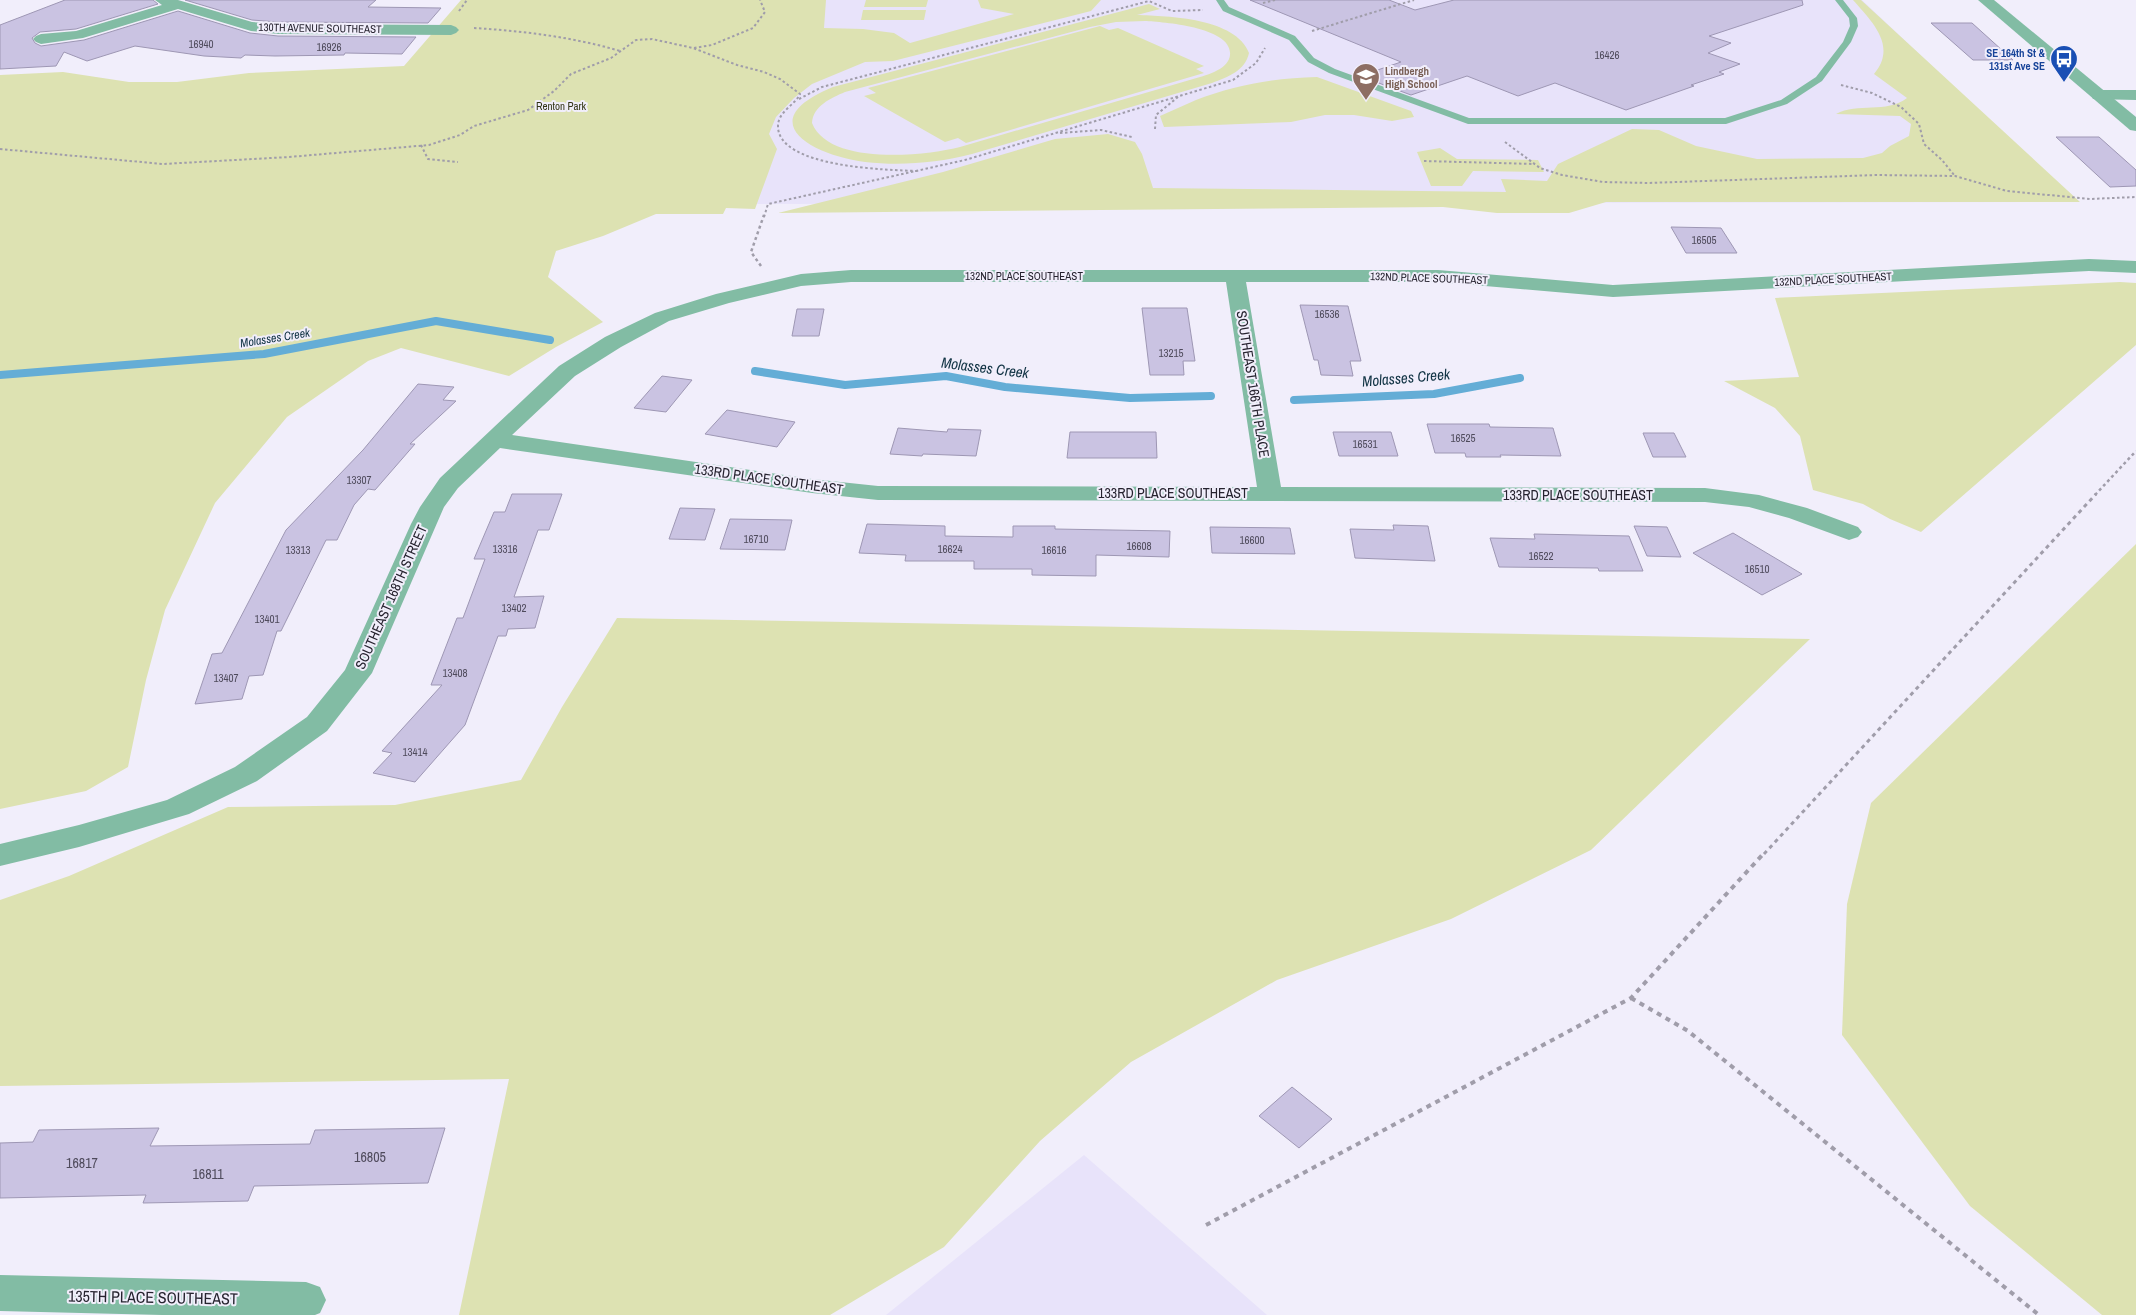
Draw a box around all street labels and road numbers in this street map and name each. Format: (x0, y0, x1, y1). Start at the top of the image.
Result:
street label: 130TH AVENUE SOUTHEAST (258, 20, 382, 36)
street label: 132ND PLACE SOUTHEAST (965, 269, 1083, 283)
street label: 132ND PLACE SOUTHEAST (1370, 269, 1489, 287)
street label: 132ND PLACE SOUTHEAST (1774, 269, 1893, 289)
street label: SOUTHEAST 166TH PLACE (1232, 309, 1274, 459)
street label: 133RD PLACE SOUTHEAST (694, 460, 844, 498)
street label: 133RD PLACE SOUTHEAST (1098, 484, 1248, 502)
street label: 133RD PLACE SOUTHEAST (1503, 486, 1653, 504)
street label: SOUTHEAST 168TH STREET (351, 522, 431, 672)
street label: 135TH PLACE SOUTHEAST (68, 1285, 238, 1309)

